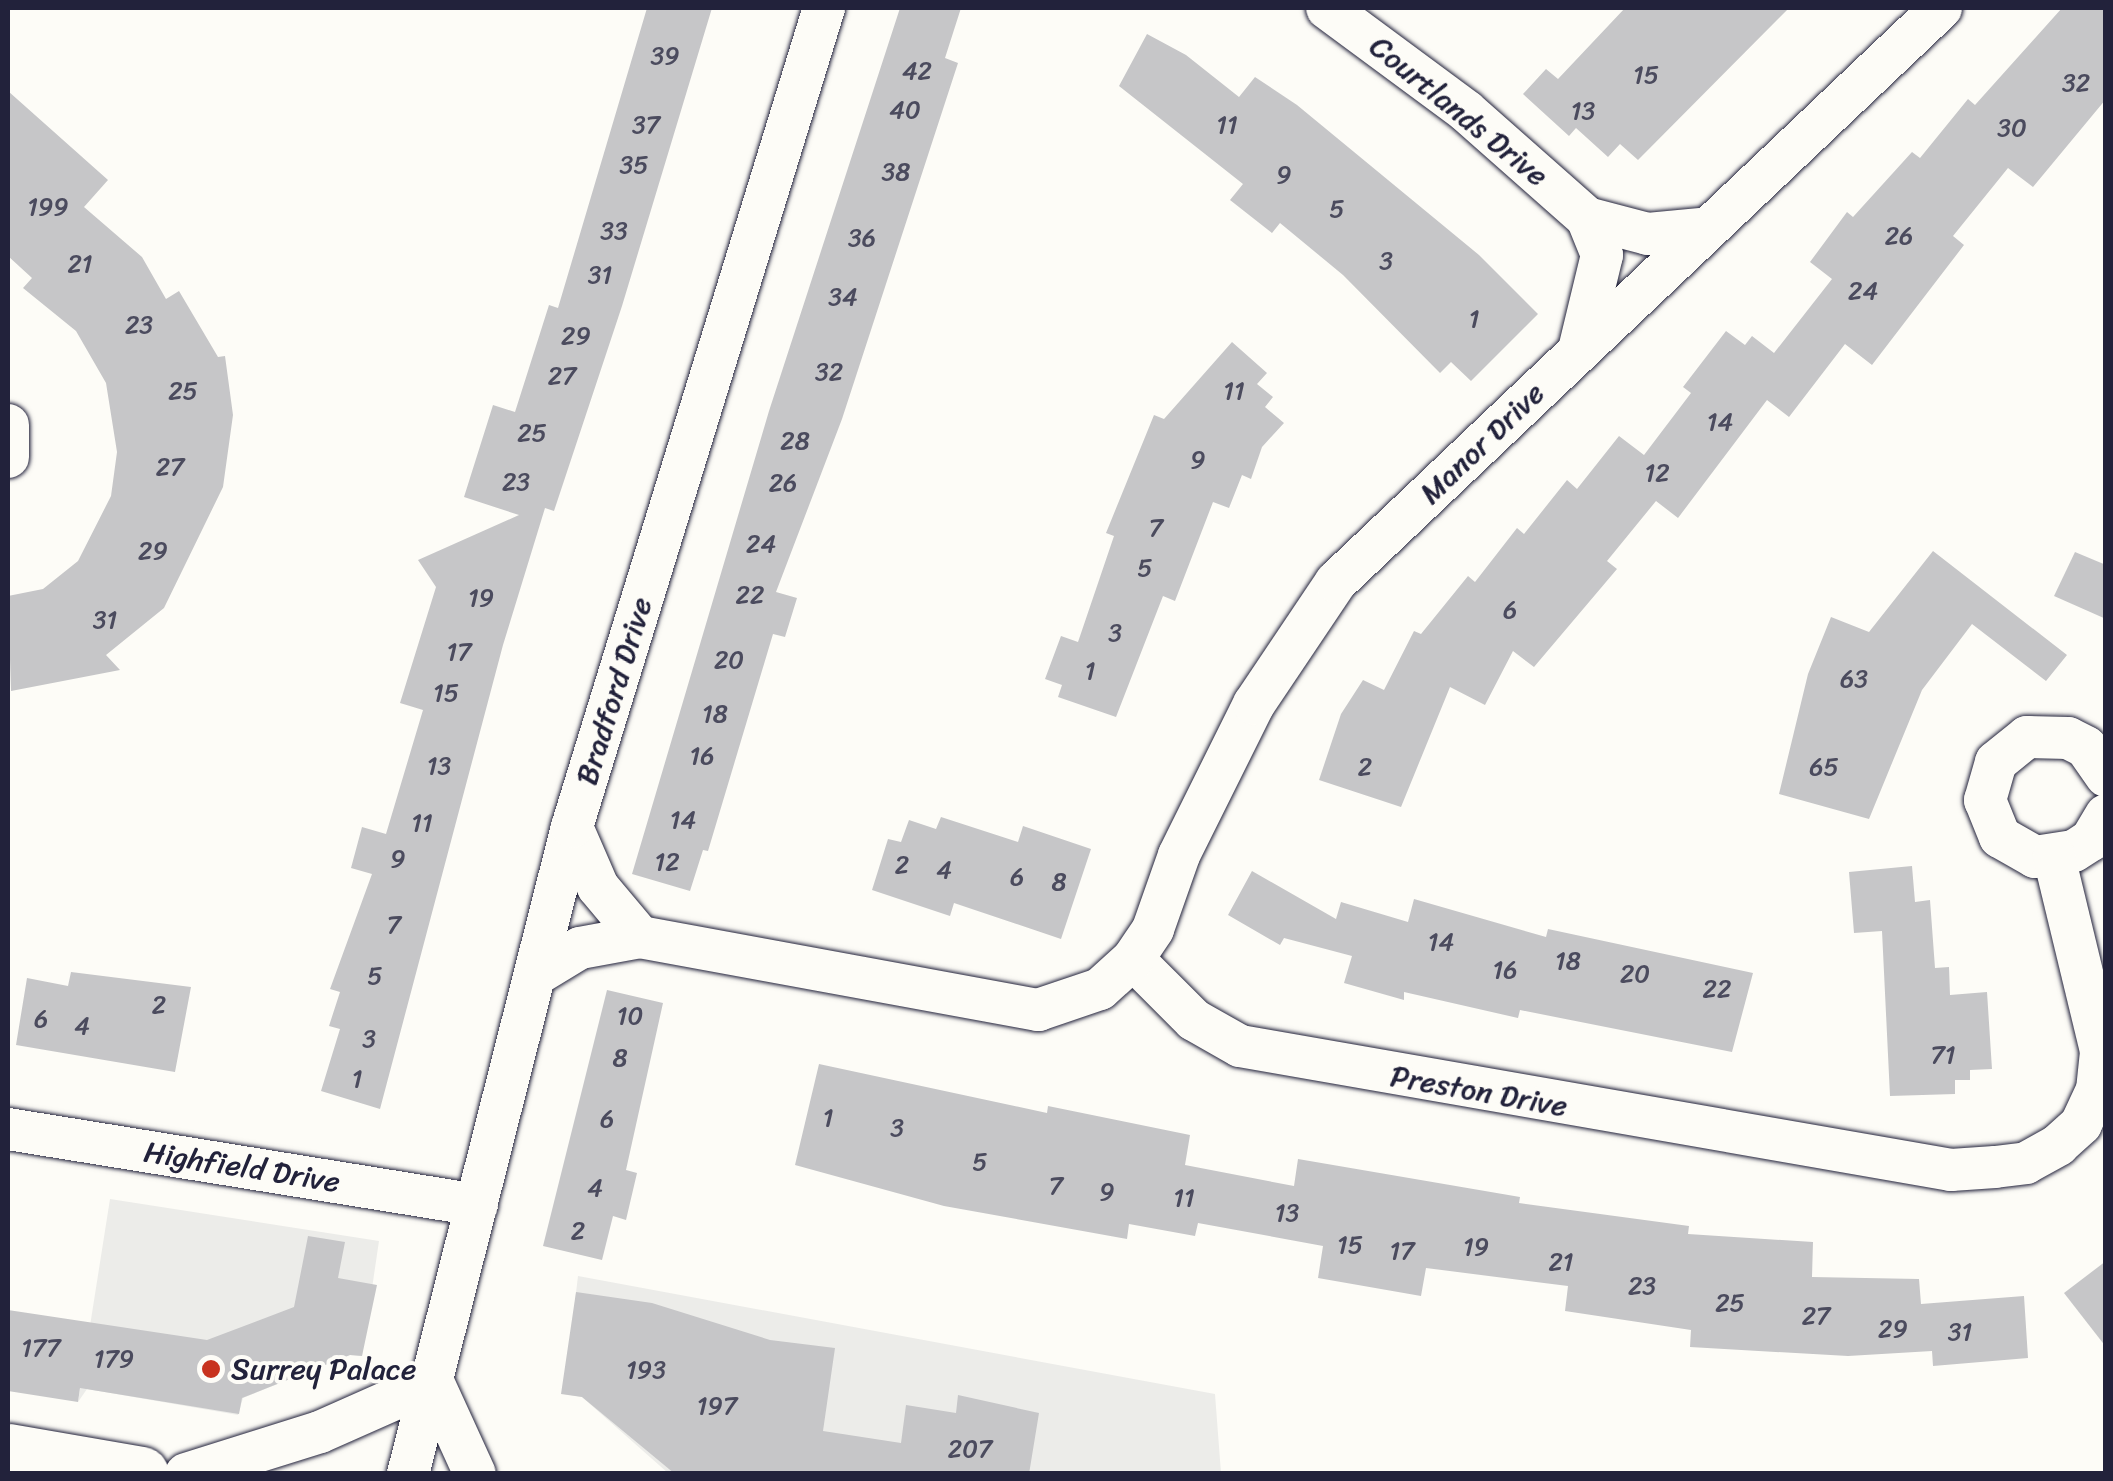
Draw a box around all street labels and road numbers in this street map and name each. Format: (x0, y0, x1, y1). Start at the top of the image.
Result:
street label: Courtlands Drive (1363, 28, 1555, 194)
street label: Manor Drive (1412, 375, 1552, 511)
street label: Bradford Drive (568, 593, 660, 789)
street label: Preston Drive (1388, 1058, 1570, 1124)
street label: Highfield Drive (141, 1134, 343, 1200)

